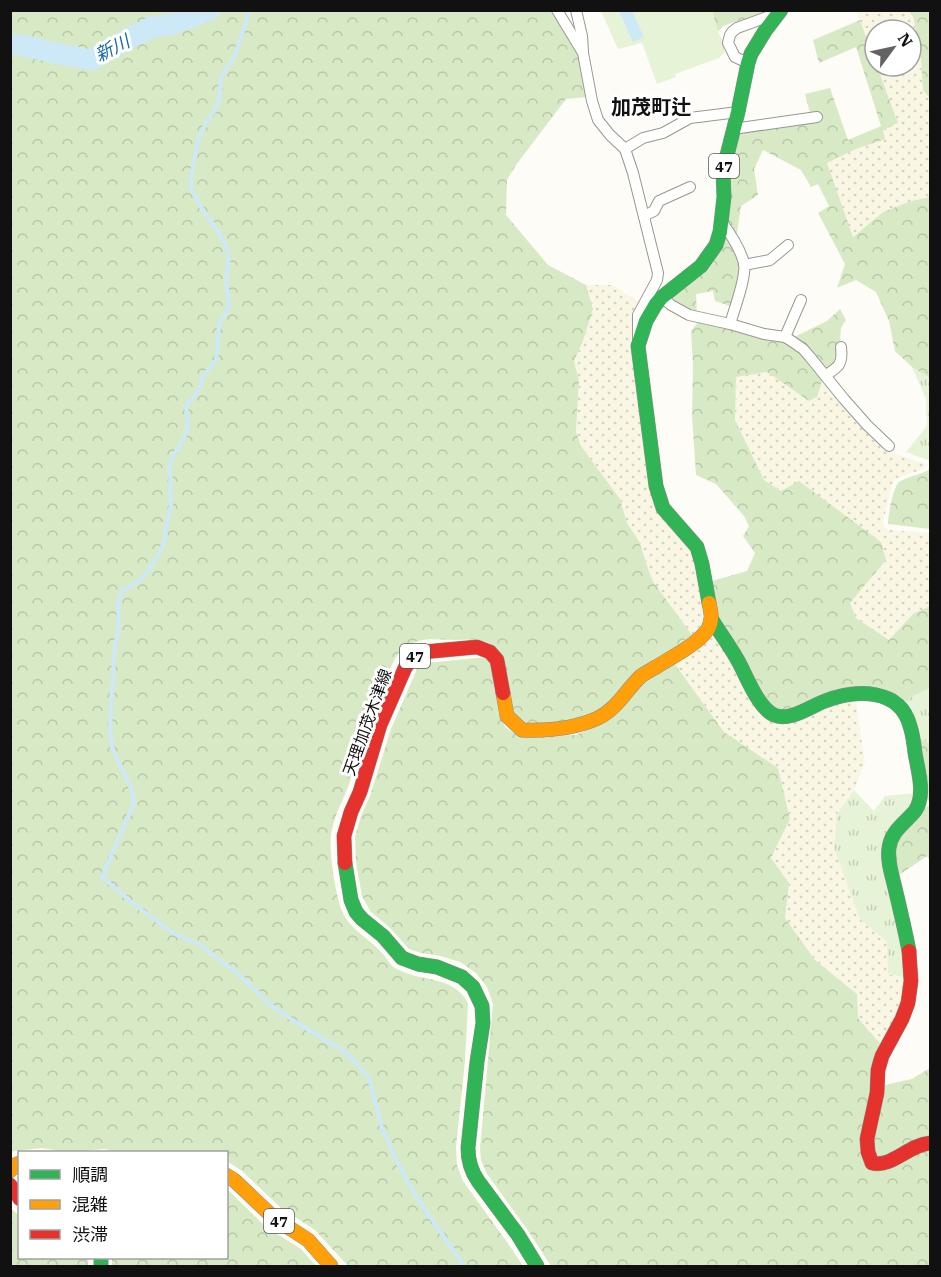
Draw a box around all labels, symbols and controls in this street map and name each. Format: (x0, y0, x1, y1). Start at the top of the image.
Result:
north arrow (863, 18, 923, 78)
water label: 新川 (91, 29, 135, 66)
text: N (894, 29, 917, 51)
district label: 加茂町辻 (611, 93, 691, 120)
road number: 47 (709, 154, 739, 178)
road number: 47 (400, 644, 430, 668)
street label: 天理加茂木津線 (338, 666, 396, 778)
legend (18, 1151, 228, 1259)
text: 順調 (72, 1163, 108, 1186)
text: 混雑 (72, 1193, 108, 1216)
road number: 47 (264, 1209, 294, 1233)
text: 渋滞 (72, 1223, 108, 1246)

